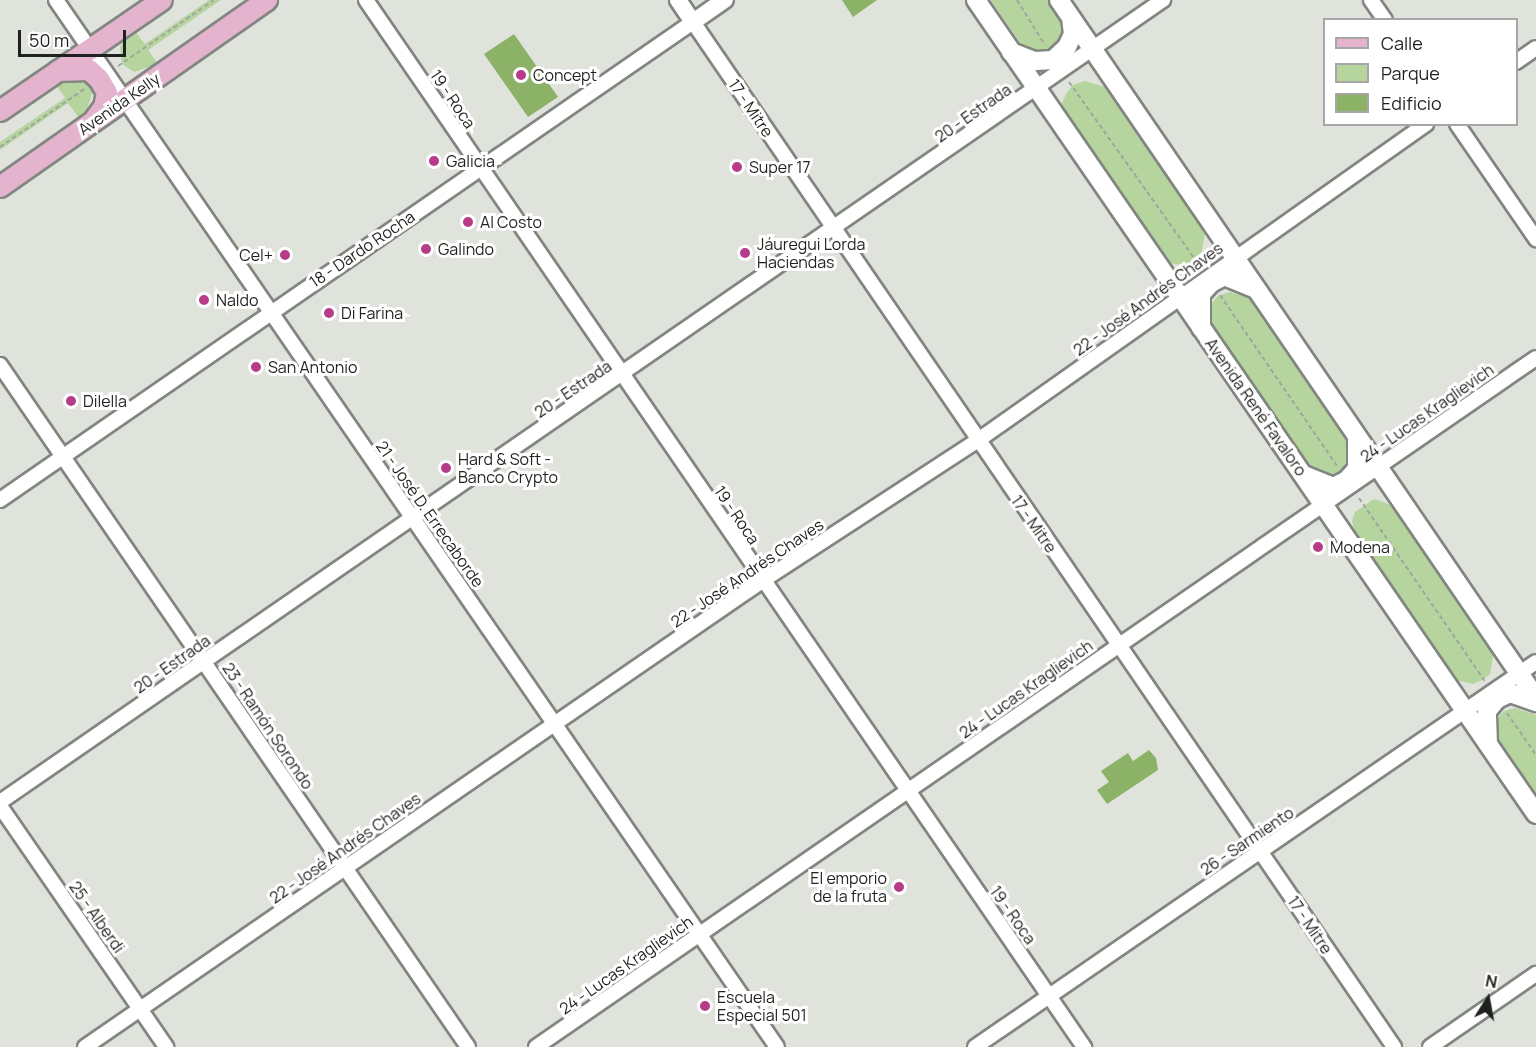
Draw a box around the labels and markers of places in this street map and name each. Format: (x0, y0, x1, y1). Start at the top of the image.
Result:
place label: Concept (533, 65, 597, 85)
marker: Concept (514, 68, 528, 82)
place label: Galicia (446, 151, 495, 171)
marker: Galicia (427, 154, 441, 168)
place label: Super 17 (749, 157, 810, 177)
marker: Super 17 (730, 160, 744, 174)
place label: Al Costo (480, 212, 542, 232)
marker: Al Costo (461, 215, 475, 229)
place label: Jáuregui Lorda Haciendas (757, 234, 865, 272)
place label: Galindo (438, 239, 494, 259)
marker: Galindo (419, 242, 433, 256)
place label: Cel+ (239, 245, 273, 265)
marker: Jáuregui Lorda Haciendas (738, 246, 752, 260)
marker: Cel+ (278, 248, 292, 262)
place label: Naldo (216, 290, 259, 310)
marker: Naldo (197, 293, 211, 307)
place label: Di Farina (341, 303, 403, 323)
marker: Di Farina (322, 306, 336, 320)
place label: San Antonio (268, 357, 357, 377)
marker: San Antonio (249, 360, 263, 374)
place label: Dilella (83, 391, 127, 411)
marker: Dilella (64, 394, 78, 408)
place label: Hard & Soft - Banco Crypto (458, 449, 558, 487)
marker: Hard & Soft - Banco Crypto (439, 461, 453, 475)
place label: Modena (1330, 537, 1390, 557)
marker: Modena (1311, 540, 1325, 554)
place label: El emporio de la fruta (810, 868, 887, 906)
marker: El emporio de la fruta (892, 880, 906, 894)
place label: Escuela Especial 501 (717, 987, 807, 1025)
marker: Escuela Especial 501 (698, 999, 712, 1013)

